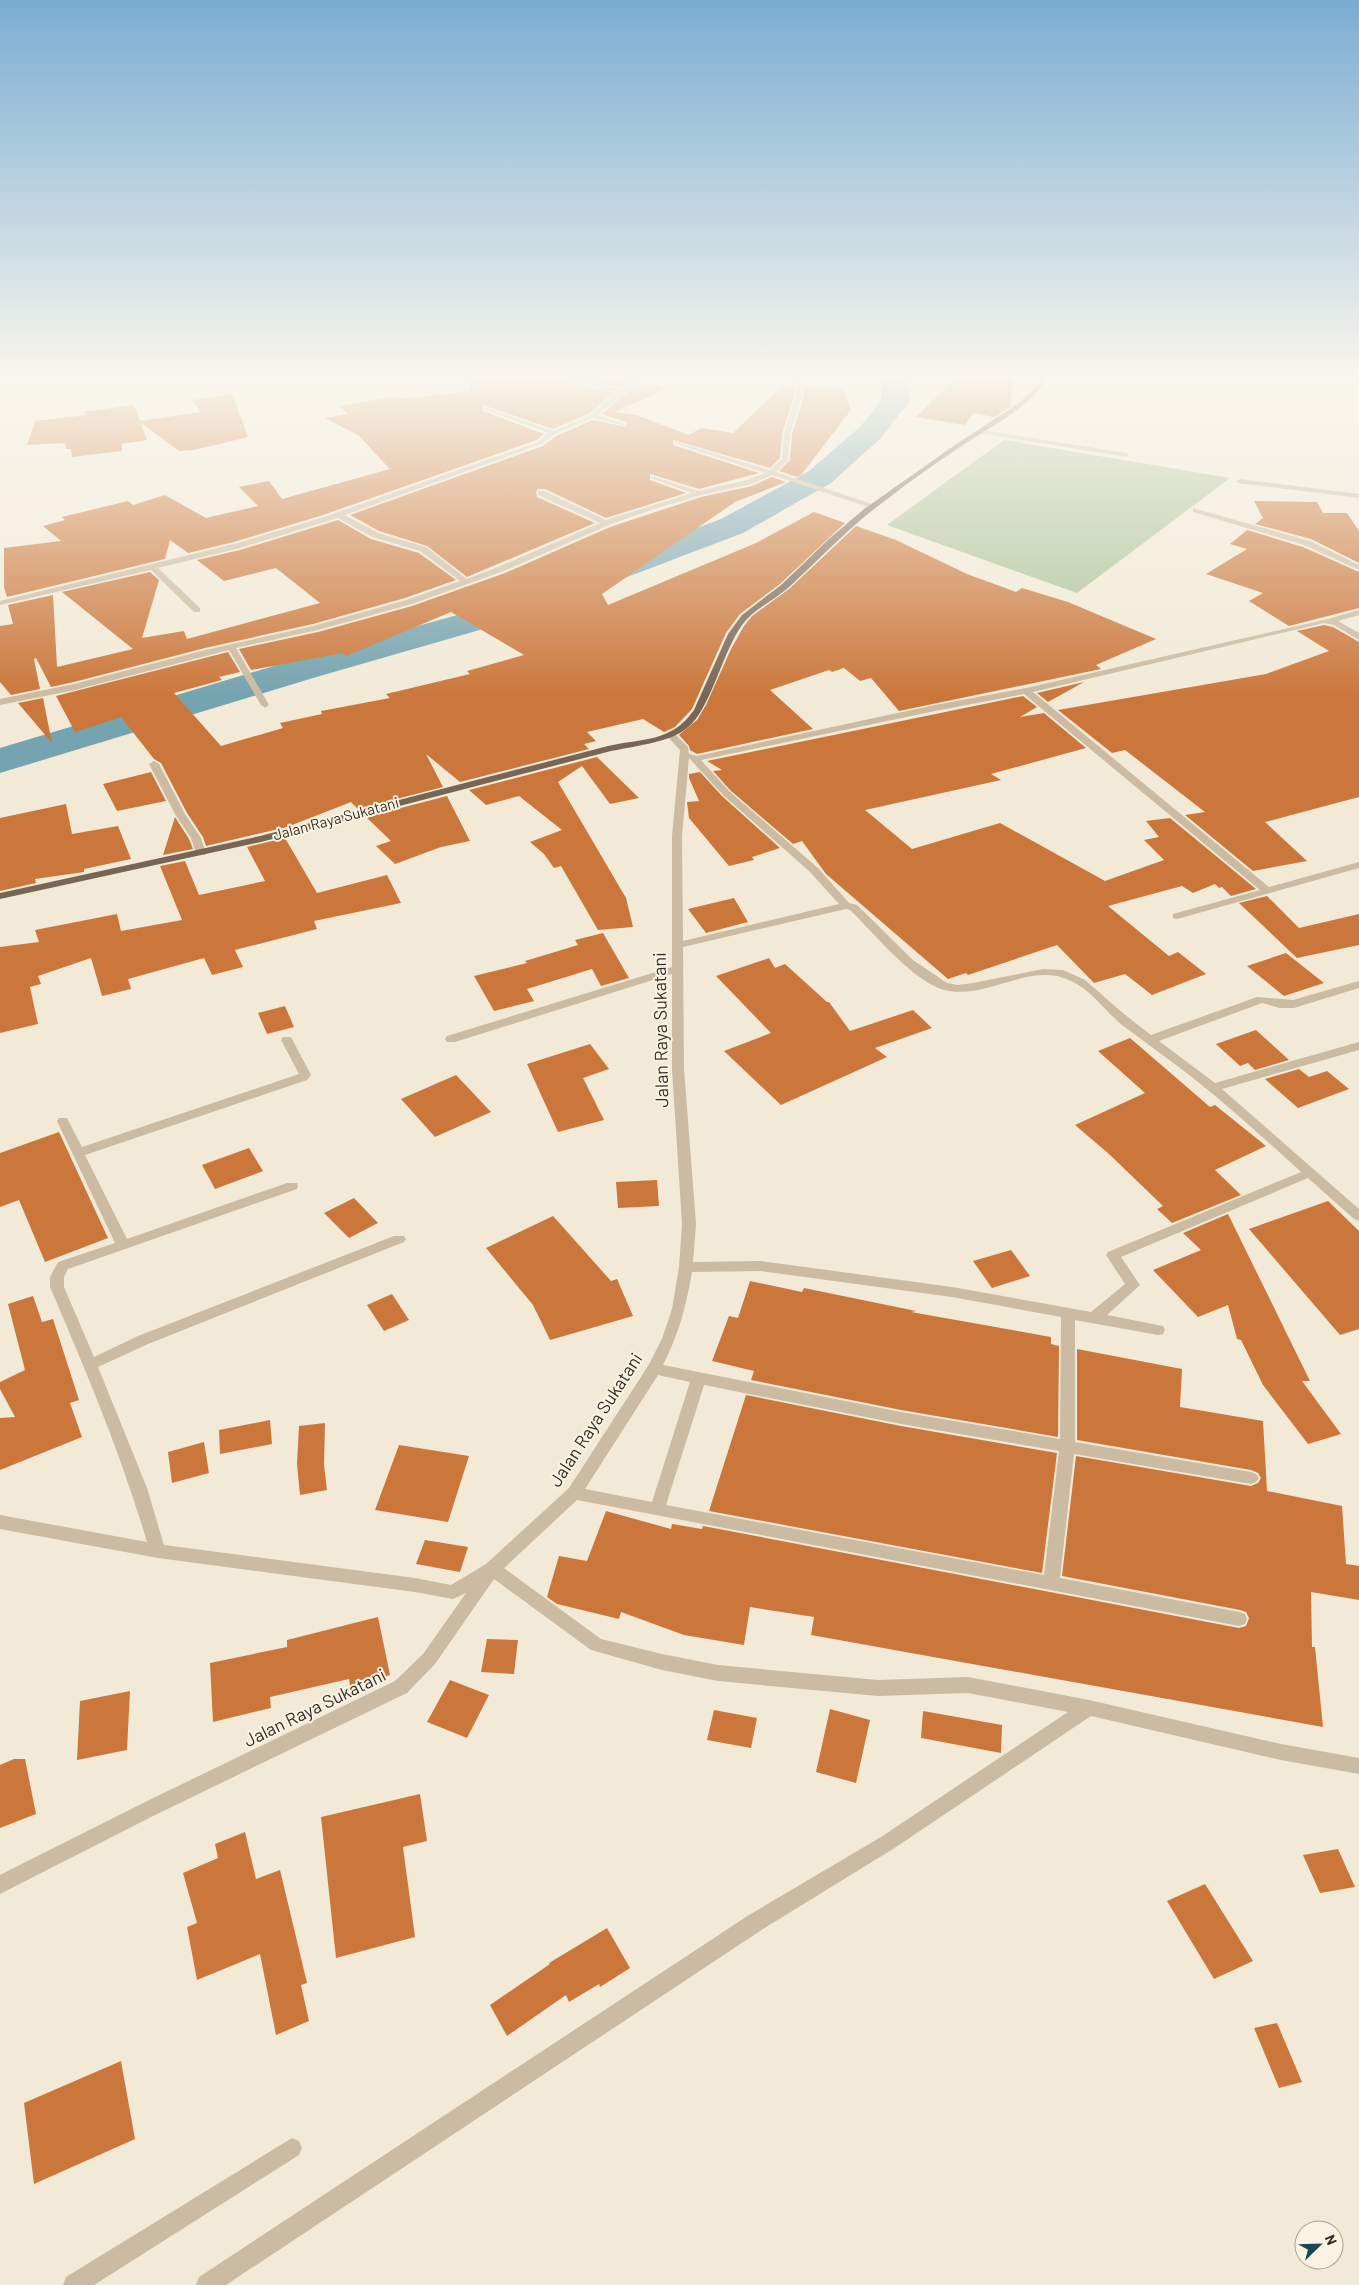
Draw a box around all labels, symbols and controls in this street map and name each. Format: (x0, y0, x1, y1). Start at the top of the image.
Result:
street label: Jalan Raya Sukatani (271, 793, 401, 843)
street label: Jalan Raya Sukatani (648, 952, 672, 1108)
street label: Jalan Raya Sukatani (544, 1348, 647, 1491)
street label: Jalan Raya Sukatani (240, 1663, 389, 1751)
north arrow (1294, 2220, 1344, 2270)
text: N (1322, 2232, 1341, 2247)

